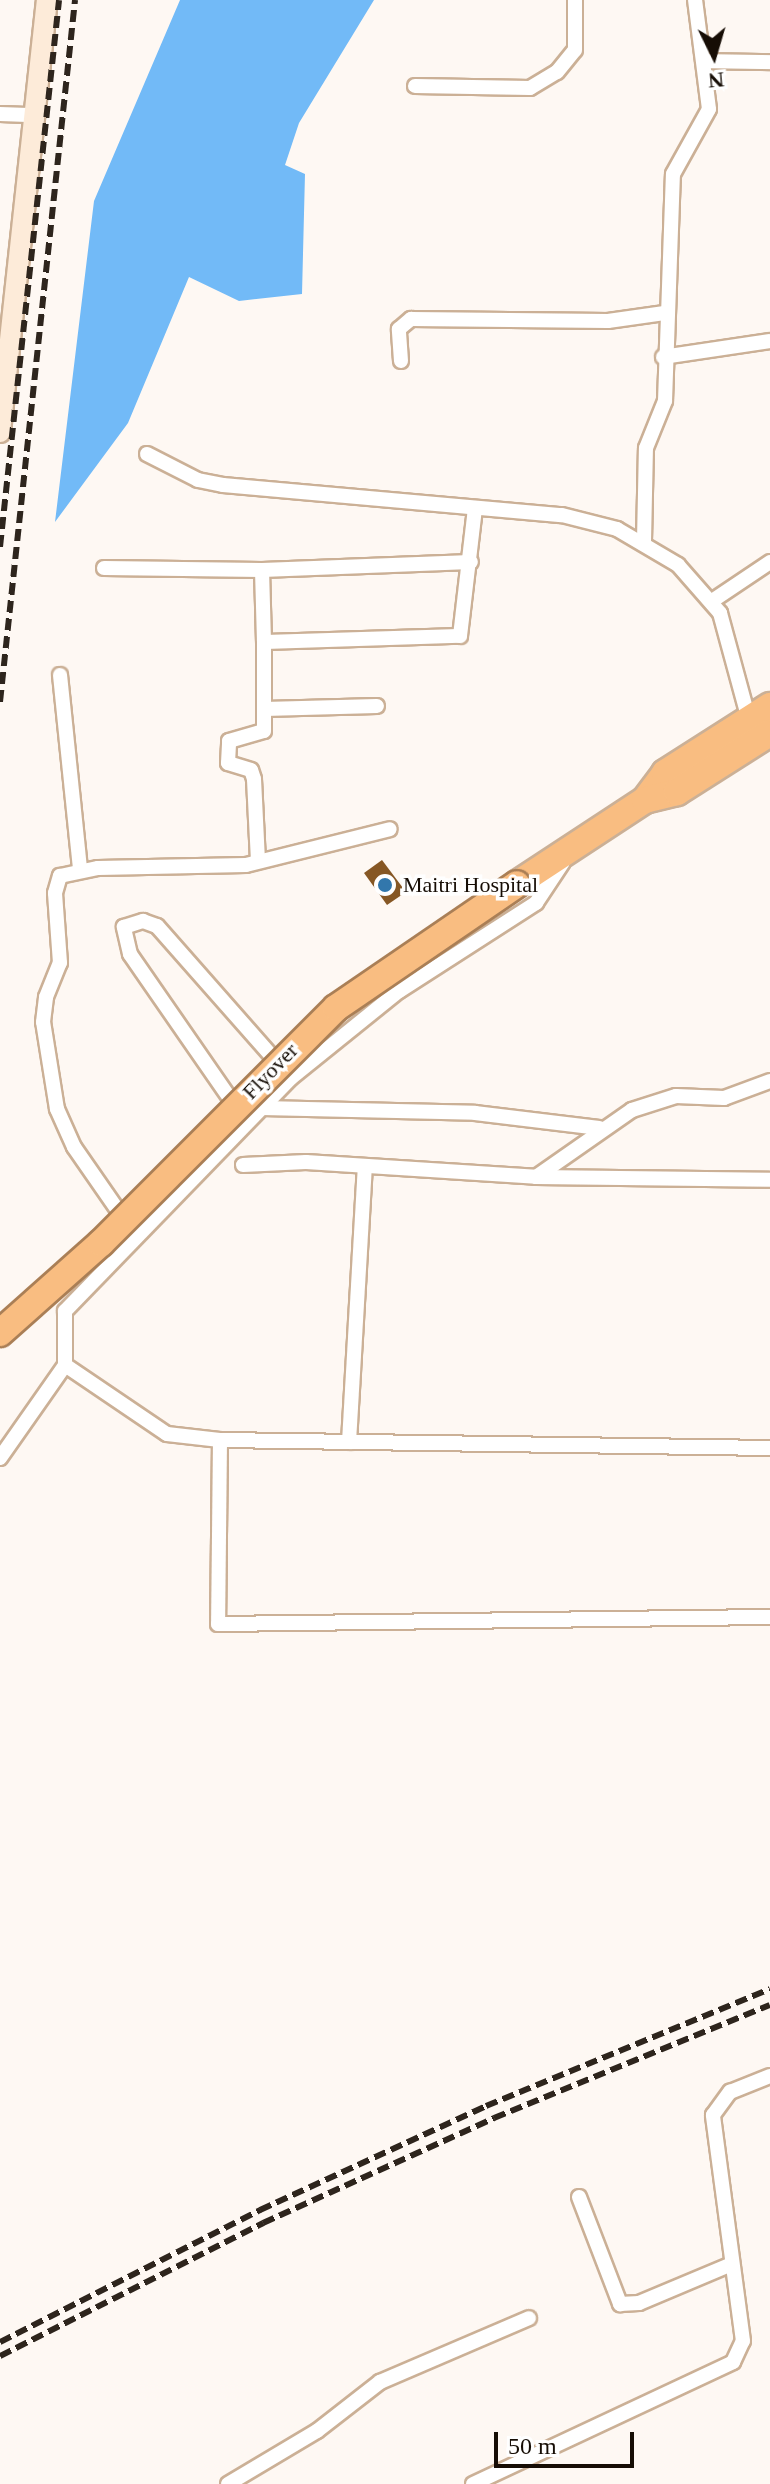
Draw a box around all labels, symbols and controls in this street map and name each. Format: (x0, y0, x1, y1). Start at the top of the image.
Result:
north arrow (674, 16, 754, 96)
text: N (707, 67, 725, 94)
place label: Maitri Hospital (403, 872, 538, 898)
marker: Maitri Hospital (374, 874, 396, 896)
street label: Flyover (237, 1037, 303, 1105)
scale bar (498, 2416, 638, 2466)
text: 50 m (508, 2433, 557, 2459)

